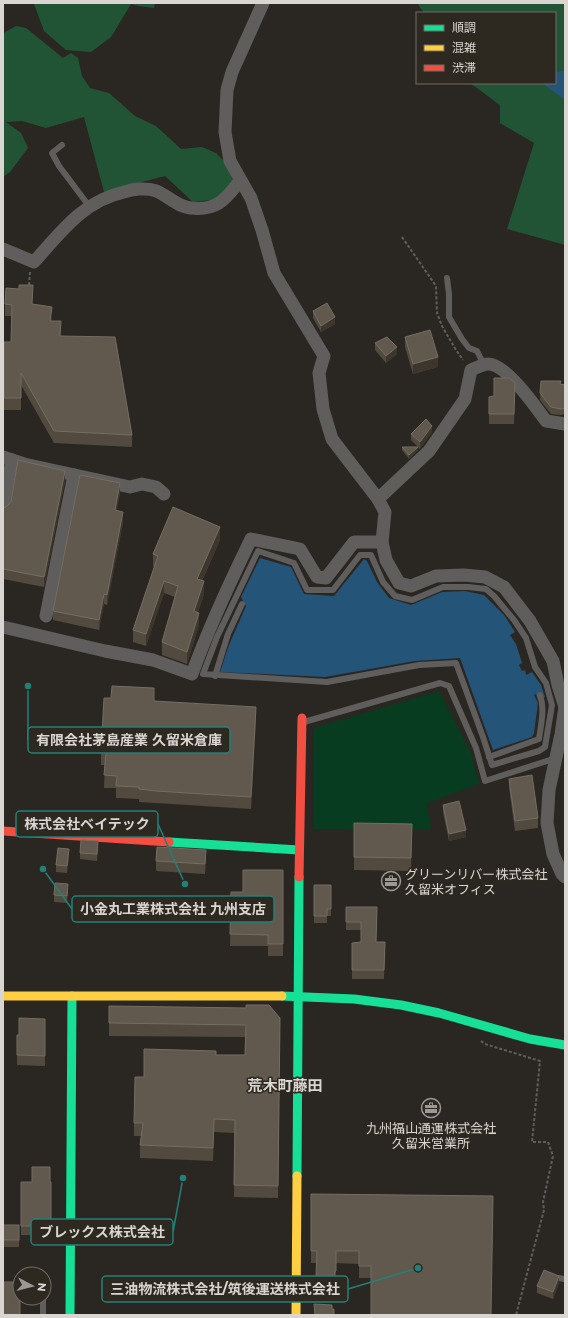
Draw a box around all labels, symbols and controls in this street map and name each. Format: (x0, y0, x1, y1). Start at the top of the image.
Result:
legend (416, 12, 556, 84)
text: 順調 (452, 20, 476, 35)
text: 混雑 (452, 40, 476, 55)
text: 渋滞 (452, 60, 476, 75)
callout: 有限会社茅島産業 久留米倉庫 (28, 727, 230, 753)
text: 有限会社茅島産業 久留米倉庫 (36, 731, 222, 749)
callout: 株式会社ベイテック (16, 811, 158, 837)
text: 株式会社ベイテック (24, 815, 150, 833)
place label: グリーンリバー株式会社 久留米オフィス (405, 866, 547, 897)
office icon: グリーンリバー株式会社 久留米オフィス (380, 870, 402, 892)
callout: 小金丸工業株式会社 九州支店 (72, 896, 274, 922)
text: 小金丸工業株式会社 九州支店 (80, 900, 266, 918)
district label: 荒木町藤田 (247, 1076, 323, 1095)
office icon: 九州福山通運株式会社 久留米営業所 (420, 1097, 442, 1119)
place label: 九州福山通運株式会社 久留米営業所 (366, 1120, 496, 1151)
callout: ブレックス株式会社 (31, 1219, 173, 1245)
text: ブレックス株式会社 (39, 1223, 165, 1241)
north arrow (12, 1266, 52, 1306)
callout: 三油物流株式会社/筑後運送株式会社 (102, 1276, 348, 1302)
text: 三油物流株式会社/筑後運送株式会社 (110, 1280, 340, 1298)
text: N (34, 1282, 49, 1292)

